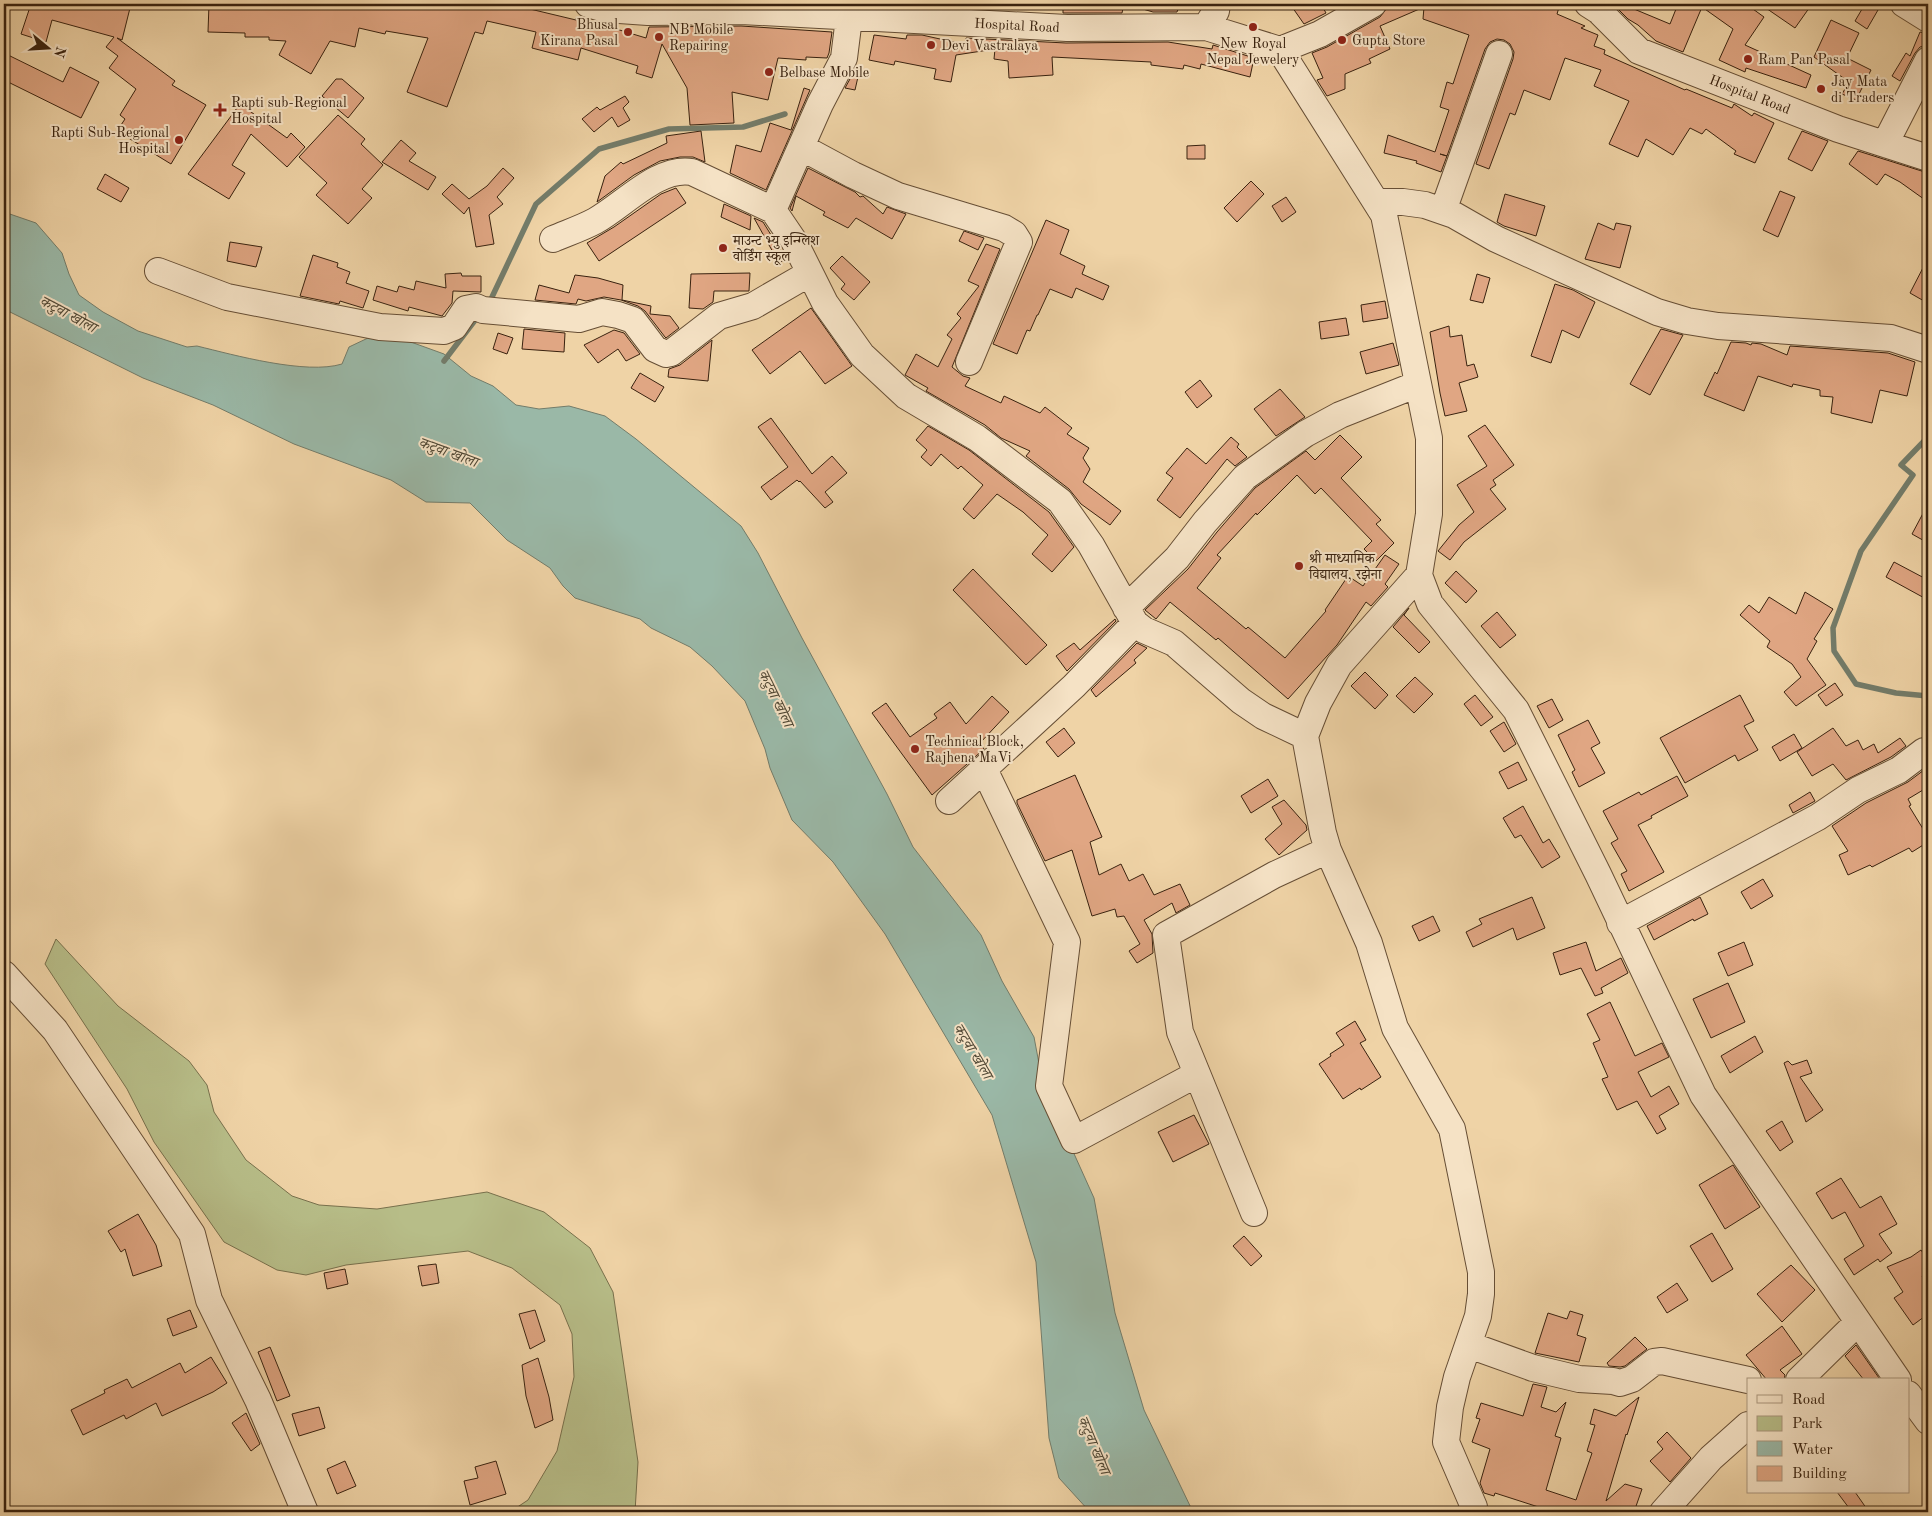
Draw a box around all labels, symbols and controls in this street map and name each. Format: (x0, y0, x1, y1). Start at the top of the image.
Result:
street label: Hospital Road (974, 17, 1060, 35)
place label: Bhusal Kirana Pasal (540, 18, 618, 48)
marker: New Royal Nepal Jewelery (1247, 21, 1259, 33)
north arrow (22, 22, 72, 72)
place label: NB Mobile Repairing (669, 23, 733, 53)
marker: Bhusal Kirana Pasal (622, 26, 634, 38)
marker: NB Mobile Repairing (653, 31, 665, 43)
marker: Gupta Store (1336, 34, 1348, 46)
place label: Gupta Store (1352, 34, 1425, 48)
place label: New Royal Nepal Jewelery (1206, 37, 1300, 67)
marker: Devi Vastralaya (925, 39, 937, 51)
place label: Devi Vastralaya (941, 39, 1038, 53)
text: N (51, 44, 68, 59)
marker: Ram Pan Pasal (1742, 53, 1754, 65)
place label: Ram Pan Pasal (1758, 53, 1850, 67)
marker: Belbase Mobile (763, 66, 775, 78)
place label: Belbase Mobile (779, 66, 869, 80)
street label: Hospital Road (1707, 73, 1792, 117)
place label: Jay Mata di Traders (1831, 75, 1894, 105)
marker: Jay Mata di Traders (1815, 83, 1827, 95)
place label: Rapti sub-Regional Hospital (231, 96, 347, 126)
marker: Rapti sub-Regional Hospital (213, 103, 227, 117)
place label: Rapti Sub-Regional Hospital (51, 126, 169, 156)
marker: Rapti Sub-Regional Hospital (173, 134, 185, 146)
place label: माउन्ट भ्यु इन्ग्लिश वोर्डिंग स्कूल (732, 232, 820, 266)
marker: माउन्ट भ्यु इन्ग्लिश वोर्डिंग स्कूल (717, 242, 729, 254)
water label: कटुवा खोला (36, 292, 102, 339)
water label: कटुवा खोला (416, 433, 483, 473)
place label: श्री माध्यामिक विद्यालय, रझेना (1308, 550, 1382, 582)
marker: श्री माध्यामिक विद्यालय, रझेना (1293, 560, 1305, 572)
water label: कटुवा खोला (754, 666, 799, 733)
place label: Technical Block, Rajhena MaVi (925, 735, 1024, 765)
marker: Technical Block, Rajhena MaVi (909, 743, 921, 755)
water label: कटुवा खोला (949, 1020, 998, 1085)
legend (1747, 1378, 1910, 1494)
text: Road (1792, 1393, 1826, 1408)
water label: कटुवा खोला (1073, 1413, 1116, 1480)
text: Park (1792, 1417, 1823, 1432)
text: Water (1792, 1443, 1833, 1458)
text: Building (1792, 1467, 1847, 1482)

